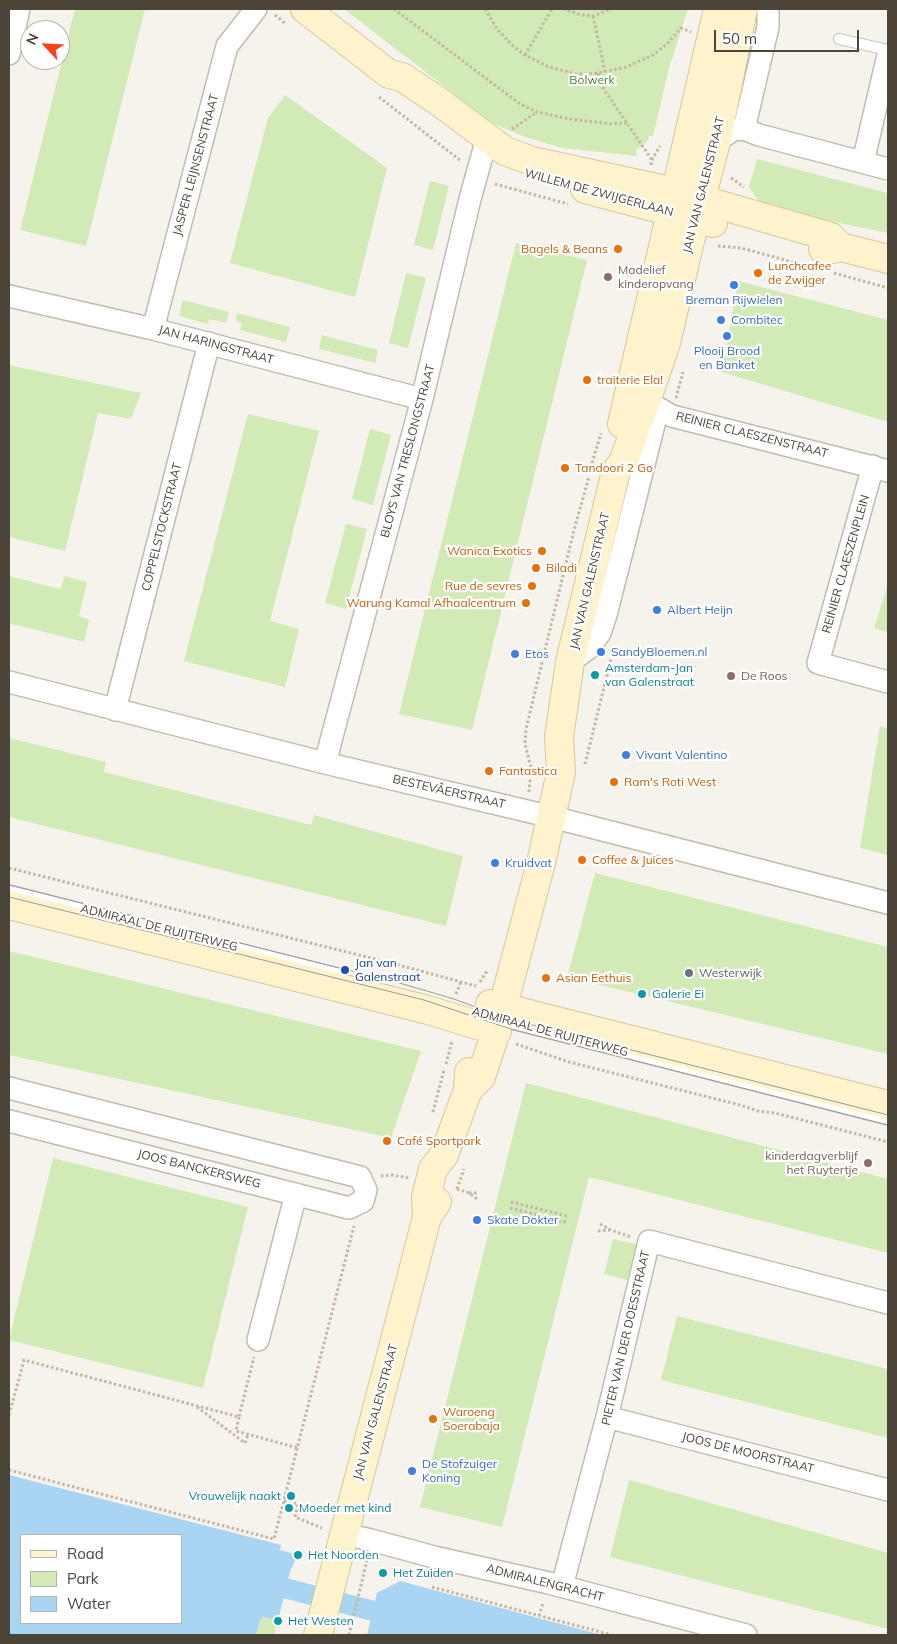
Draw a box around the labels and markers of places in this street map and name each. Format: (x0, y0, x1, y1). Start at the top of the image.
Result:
place label: Bagels & Beans (521, 242, 608, 256)
marker: Bagels & Beans (612, 243, 624, 255)
place label: Lunchcafee de Zwijger (768, 259, 831, 287)
place label: Madelief kinderopvang (618, 263, 694, 291)
marker: Lunchcafee de Zwijger (752, 267, 764, 279)
marker: Madelief kinderopvang (602, 271, 614, 283)
marker: Breman Rijwielen (728, 279, 740, 291)
place label: Breman Rijwielen (685, 293, 783, 307)
place label: Combitec (731, 313, 783, 327)
marker: Combitec (715, 314, 727, 326)
marker: Plooij Brood en Banket (721, 330, 733, 342)
place label: Plooij Brood en Banket (694, 344, 760, 372)
place label: traiterie Ela! (597, 373, 663, 387)
marker: traiterie Ela! (581, 374, 593, 386)
place label: Tandoori 2 Go (575, 461, 653, 475)
marker: Tandoori 2 Go (559, 462, 571, 474)
place label: Wanica Exotics (447, 544, 532, 558)
marker: Wanica Exotics (536, 545, 548, 557)
place label: Biladi (546, 561, 577, 575)
marker: Biladi (530, 562, 542, 574)
place label: Rue de sevres (445, 579, 522, 593)
marker: Rue de sevres (526, 580, 538, 592)
place label: Warung Kamal Afhaalcentrum (346, 596, 516, 610)
marker: Warung Kamal Afhaalcentrum (520, 597, 532, 609)
place label: Albert Heijn (667, 603, 733, 617)
marker: Albert Heijn (651, 604, 663, 616)
place label: SandyBloemen.nl (611, 645, 707, 659)
marker: SandyBloemen.nl (595, 646, 607, 658)
place label: Etos (525, 647, 549, 661)
marker: Etos (509, 648, 521, 660)
place label: Amsterdam-Jan van Galenstraat (605, 661, 694, 689)
marker: Amsterdam-Jan van Galenstraat (589, 669, 601, 681)
place label: De Roos (741, 669, 787, 683)
marker: De Roos (725, 670, 737, 682)
place label: Vivant Valentino (636, 748, 727, 762)
marker: Vivant Valentino (620, 749, 632, 761)
place label: Fantastica (499, 764, 557, 778)
marker: Fantastica (483, 765, 495, 777)
place label: Ram's Roti West (624, 775, 716, 789)
marker: Ram's Roti West (608, 776, 620, 788)
place label: Coffee & Juices (592, 853, 674, 867)
marker: Coffee & Juices (576, 854, 588, 866)
place label: Kruidvat (505, 856, 552, 870)
marker: Kruidvat (489, 857, 501, 869)
place label: Jan van Galenstraat (355, 956, 420, 984)
marker: Jan van Galenstraat (339, 964, 351, 976)
place label: Westerwijk (699, 966, 762, 980)
marker: Westerwijk (683, 967, 695, 979)
place label: Asian Eethuis (556, 971, 631, 985)
marker: Asian Eethuis (540, 972, 552, 984)
place label: Galerie Ei (652, 987, 704, 1001)
marker: Galerie Ei (636, 988, 648, 1000)
place label: Café Sportpark (397, 1134, 481, 1148)
marker: Café Sportpark (381, 1135, 393, 1147)
place label: kinderdagverblijf het Ruytertje (765, 1149, 858, 1177)
marker: kinderdagverblijf het Ruytertje (862, 1157, 874, 1169)
place label: Skate Dokter (487, 1213, 558, 1227)
marker: Skate Dokter (471, 1214, 483, 1226)
place label: Waroeng Soerabaja (443, 1405, 500, 1433)
marker: Waroeng Soerabaja (427, 1413, 439, 1425)
place label: De Stofzuiger Koning (422, 1457, 497, 1485)
marker: De Stofzuiger Koning (406, 1465, 418, 1477)
place label: Vrouwelijk naakt (189, 1489, 281, 1503)
marker: Vrouwelijk naakt (285, 1490, 297, 1502)
place label: Moeder met kind (299, 1501, 392, 1515)
marker: Moeder met kind (283, 1502, 295, 1514)
place label: Het Noorden (308, 1548, 379, 1562)
marker: Het Noorden (292, 1549, 304, 1561)
place label: Het Zuiden (393, 1566, 454, 1580)
marker: Het Zuiden (377, 1567, 389, 1579)
place label: Het Westen (288, 1614, 354, 1628)
marker: Het Westen (272, 1615, 284, 1627)

